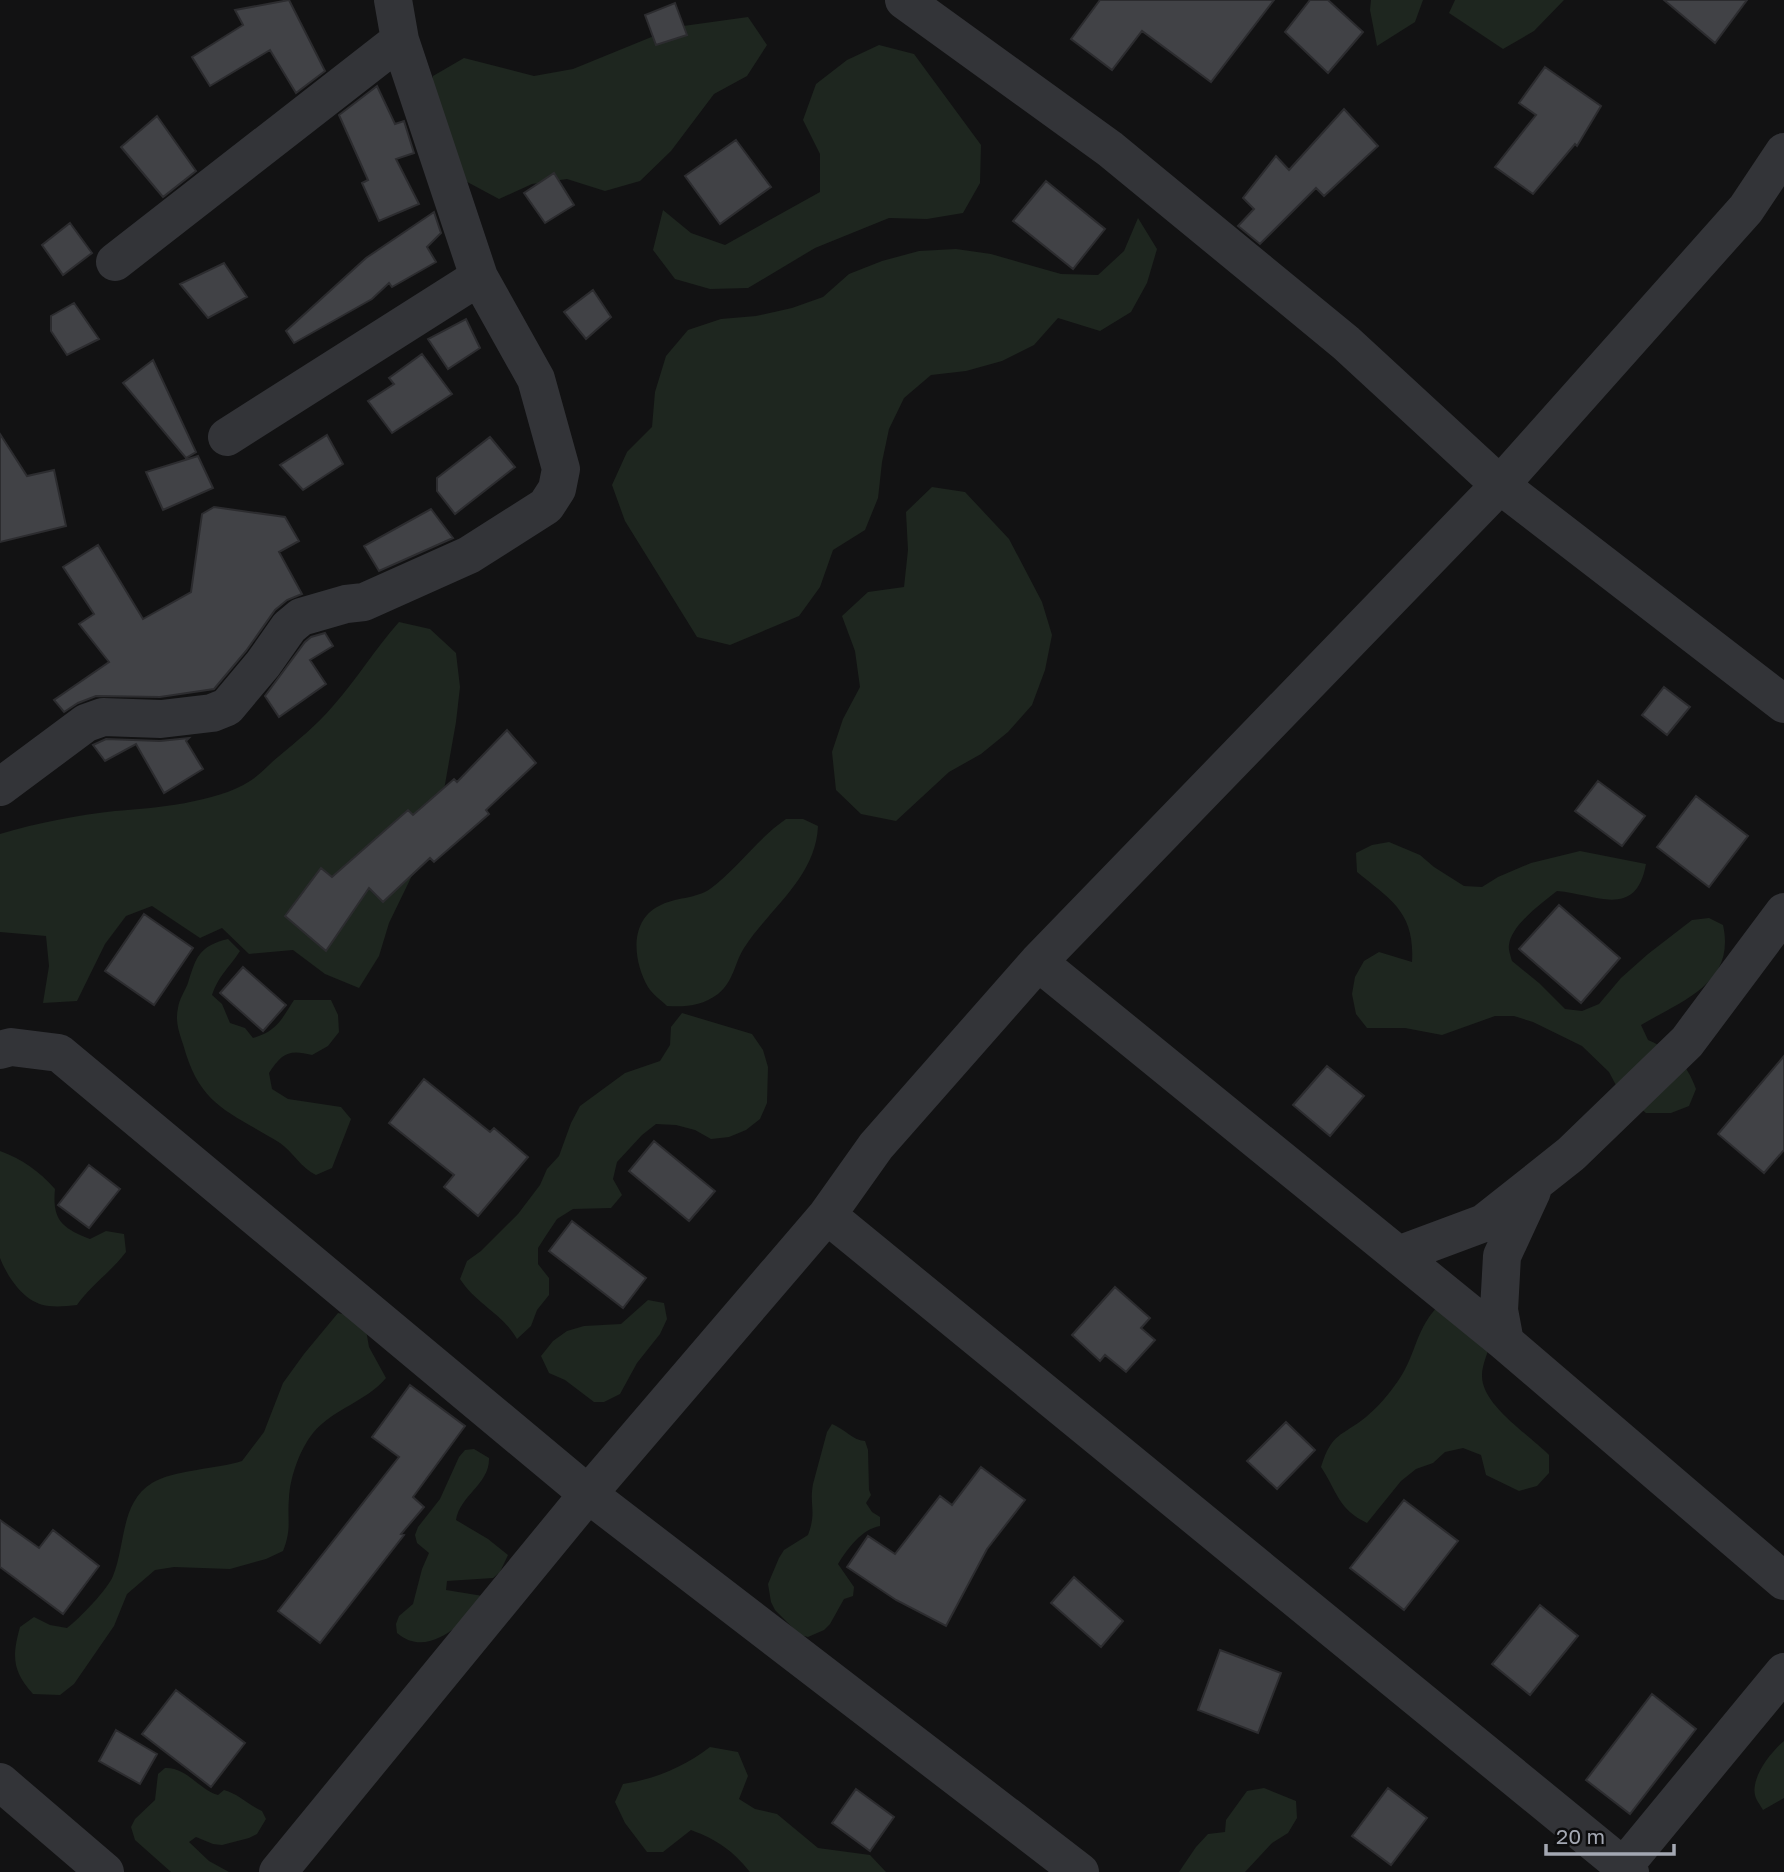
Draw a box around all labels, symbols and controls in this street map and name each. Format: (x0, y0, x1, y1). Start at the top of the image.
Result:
scale bar (1546, 1812, 1674, 1856)
text: 20 m (1556, 1823, 1605, 1849)

